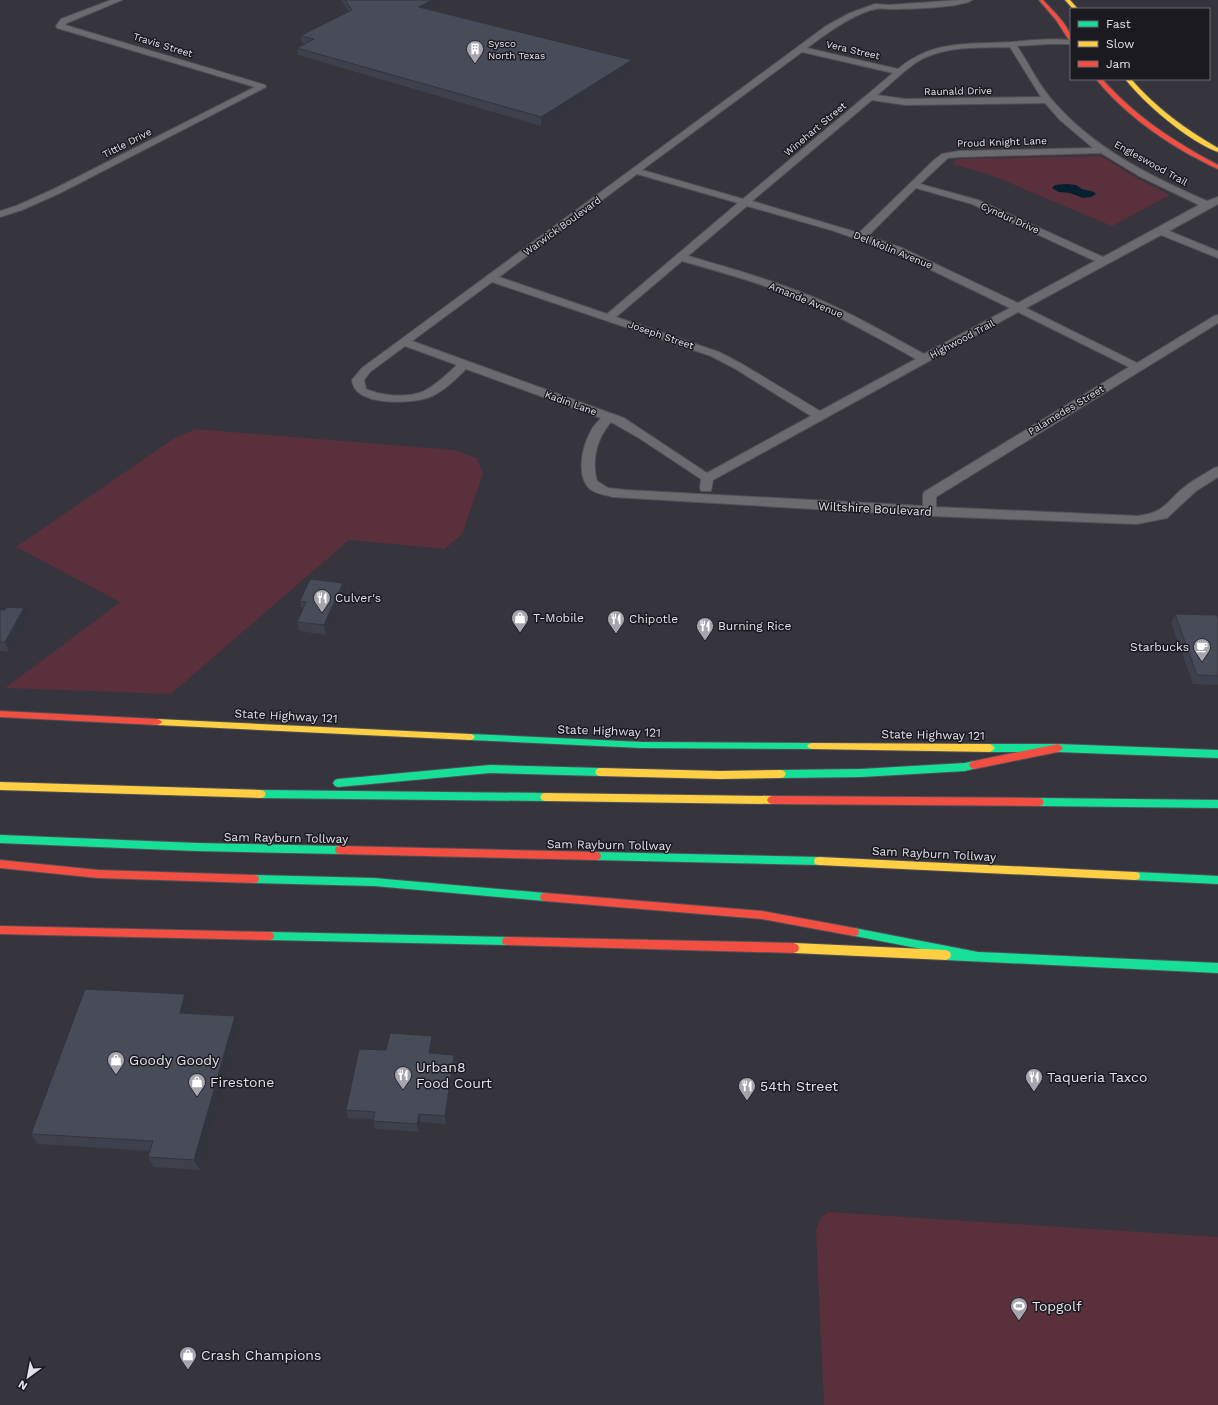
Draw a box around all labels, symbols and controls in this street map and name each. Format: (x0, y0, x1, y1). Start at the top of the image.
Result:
legend (1070, 8, 1210, 80)
text: Fast (1106, 17, 1131, 31)
street label: Travis Street (132, 31, 195, 59)
text: Slow (1106, 37, 1134, 51)
place label: Sysco North Texas (488, 38, 545, 61)
street label: Vera Street (825, 38, 882, 62)
building icon: Sysco North Texas (465, 39, 485, 64)
text: Jam (1106, 57, 1131, 71)
street label: Raunald Drive (924, 85, 992, 97)
street label: Winehart Street (782, 99, 849, 158)
street label: Tittle Drive (101, 126, 153, 160)
street label: Proud Knight Lane (957, 135, 1047, 149)
street label: Engleswood Trail (1112, 138, 1190, 188)
street label: Warwick Boulevard (521, 194, 603, 258)
street label: Cyndur Drive (979, 200, 1041, 236)
street label: Del Molin Avenue (852, 229, 934, 271)
street label: Amande Avenue (768, 280, 845, 320)
street label: Highwood Trail (928, 317, 996, 361)
street label: Joseph Street (627, 319, 696, 352)
street label: Palamedes Street (1026, 383, 1107, 437)
street label: Kadin Lane (544, 389, 599, 418)
street label: Wiltshire Boulevard (818, 499, 932, 519)
restaurant icon: Culver's (312, 588, 332, 613)
place label: Culver's (335, 591, 381, 605)
shop icon: T-Mobile (510, 608, 530, 633)
restaurant icon: Chipotle (606, 609, 626, 634)
place label: T-Mobile (533, 611, 584, 625)
place label: Chipotle (629, 612, 678, 626)
restaurant icon: Burning Rice (695, 616, 715, 641)
place label: Burning Rice (718, 619, 791, 633)
cafe icon: Starbucks (1192, 637, 1212, 662)
place label: Starbucks (1130, 640, 1189, 654)
street label: State Highway 121 (234, 706, 338, 726)
street label: State Highway 121 (557, 722, 661, 740)
street label: State Highway 121 (881, 727, 985, 743)
street label: Sam Rayburn Tollway (224, 830, 349, 846)
street label: Sam Rayburn Tollway (547, 837, 672, 853)
street label: Sam Rayburn Tollway (872, 844, 997, 864)
shop icon: Goody Goody (106, 1050, 126, 1075)
place label: Goody Goody (129, 1052, 220, 1068)
place label: Urban8 Food Court (416, 1059, 492, 1091)
restaurant icon: Urban8 Food Court (393, 1065, 413, 1090)
restaurant icon: Taqueria Taxco (1024, 1067, 1044, 1092)
place label: Taqueria Taxco (1047, 1069, 1147, 1085)
shop icon: Firestone (187, 1072, 207, 1097)
place label: Firestone (210, 1074, 274, 1090)
restaurant icon: 54th Street (737, 1076, 757, 1101)
place label: 54th Street (760, 1078, 838, 1094)
sports icon: Topgolf (1009, 1296, 1029, 1321)
place label: Topgolf (1032, 1298, 1082, 1314)
shop icon: Crash Champions (178, 1345, 198, 1370)
place label: Crash Champions (201, 1347, 321, 1363)
north arrow (8, 1357, 48, 1397)
text: N (16, 1377, 30, 1393)

